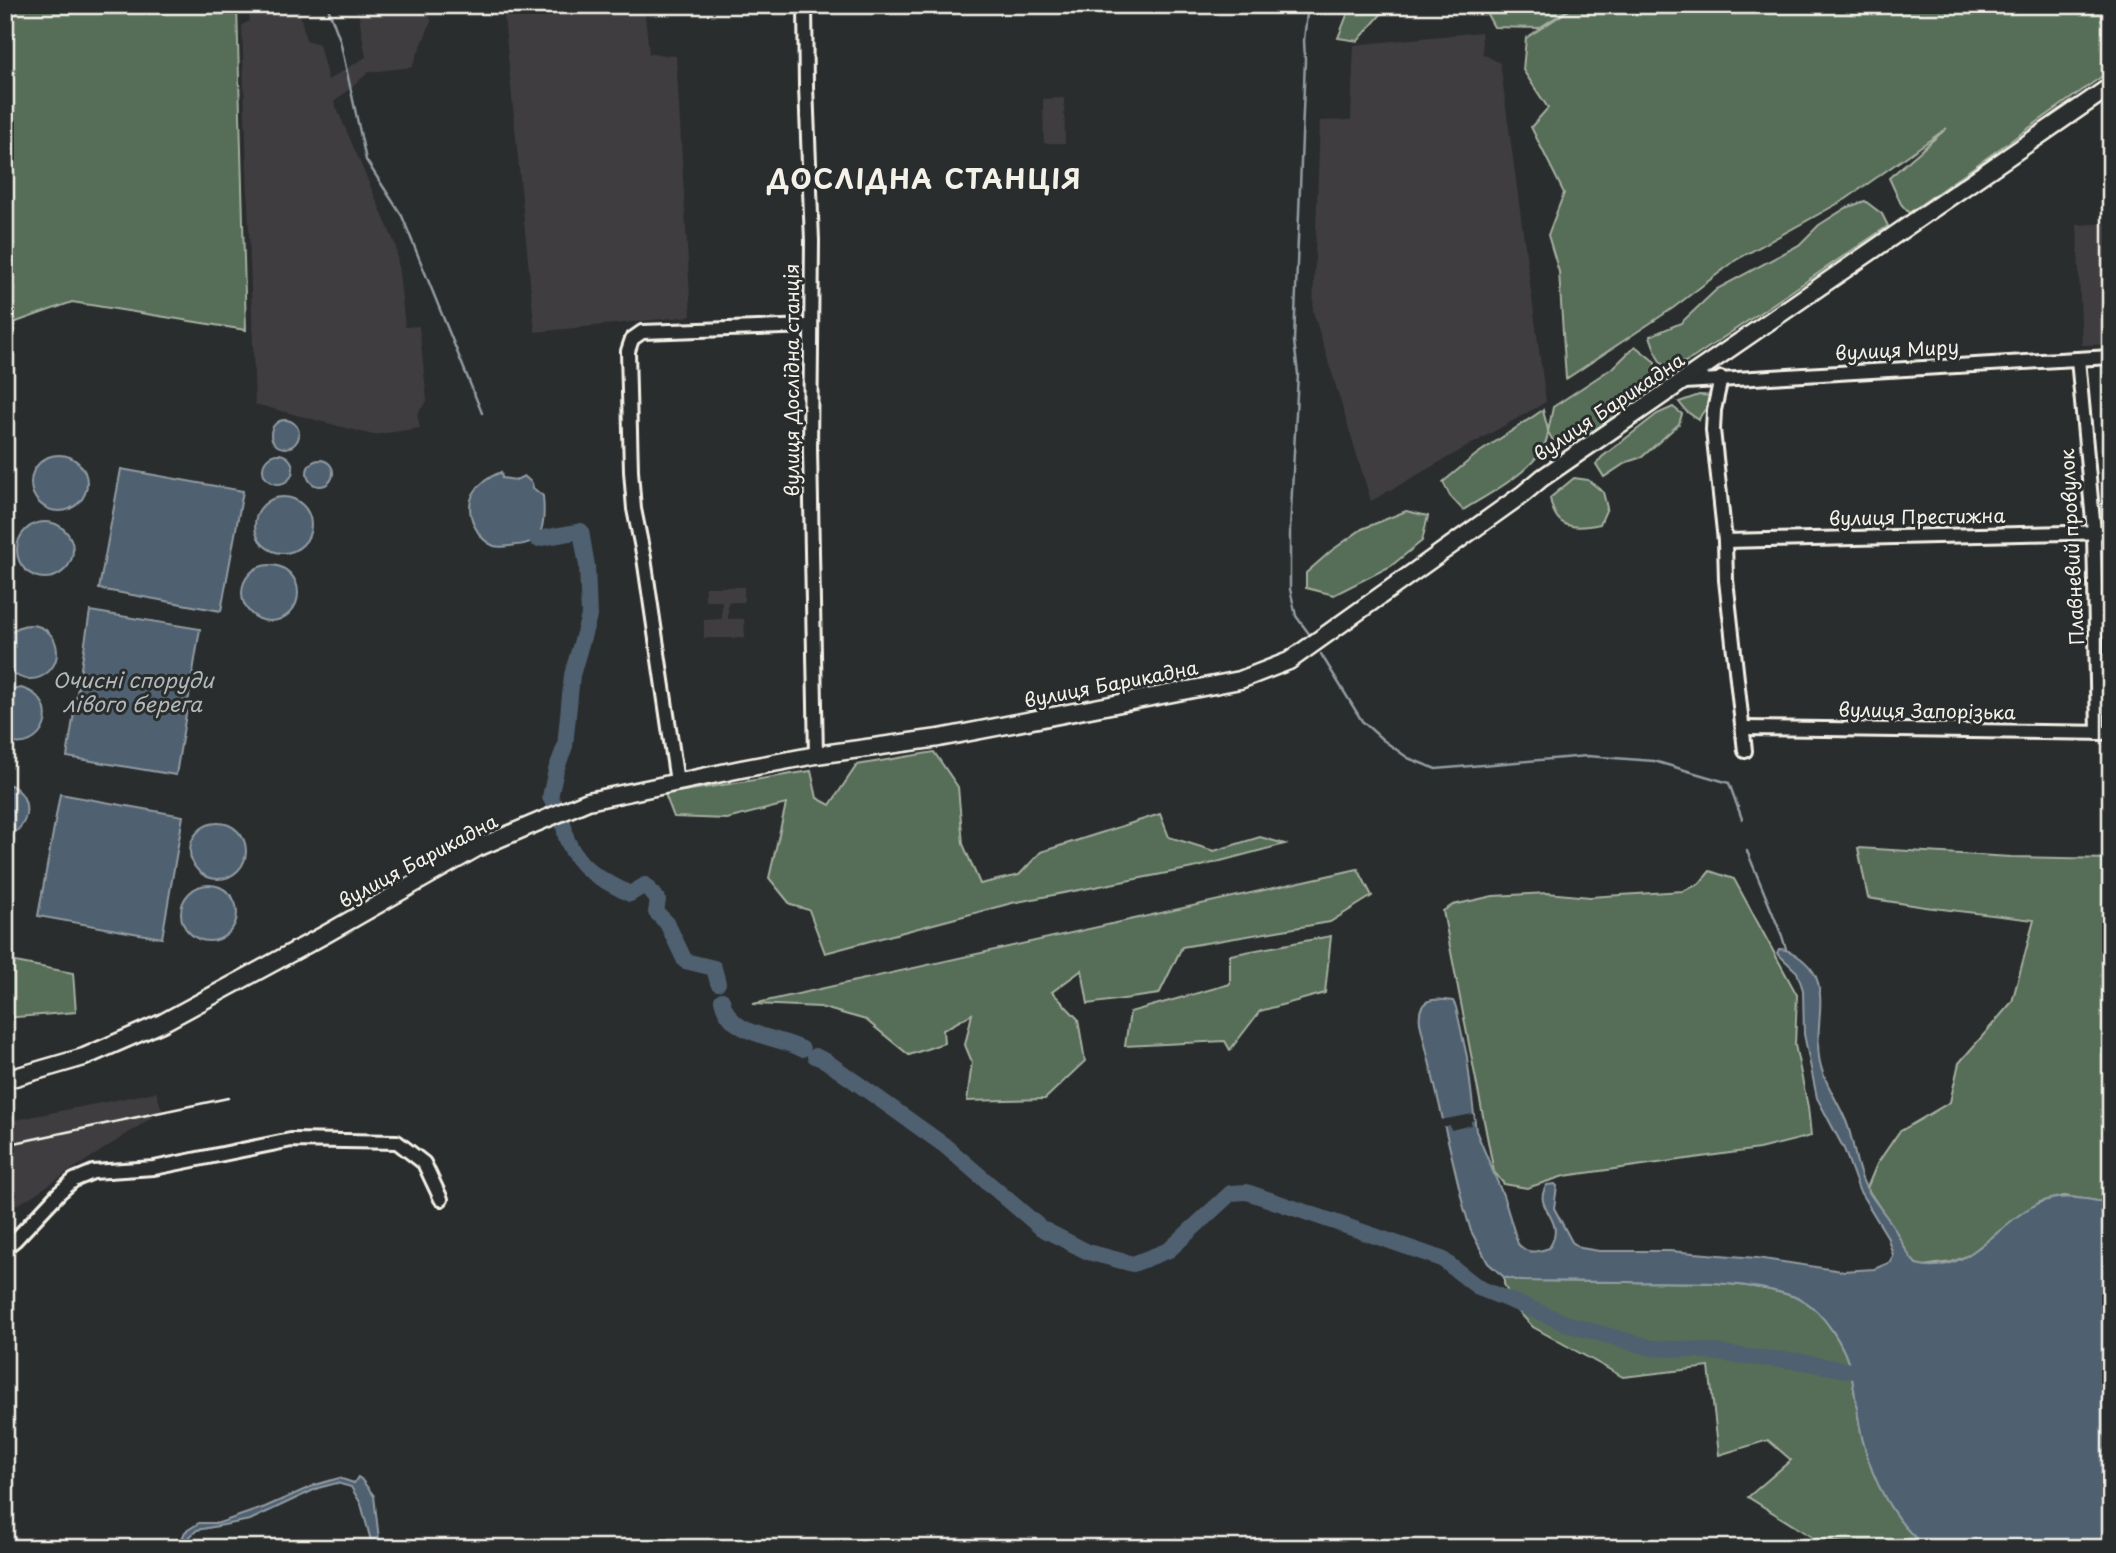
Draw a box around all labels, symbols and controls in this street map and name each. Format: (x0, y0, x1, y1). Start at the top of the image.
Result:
district label: ДОСЛІДНА СТАНЦІЯ (767, 159, 1082, 198)
street label: вулиця Дослідна станція (777, 264, 805, 497)
street label: вулиця Миру (1834, 332, 1959, 366)
street label: вулиця Барикадна (1527, 345, 1690, 467)
street label: Плавневий провулок (2052, 447, 2090, 646)
street label: вулиця Престижна (1829, 500, 2005, 532)
street label: вулиця Барикадна (1022, 652, 1200, 714)
water label: Очисні споруди лівого берега (52, 663, 215, 719)
street label: вулиця Запорізька (1838, 694, 2016, 726)
street label: вулиця Барикадна (333, 806, 502, 914)

